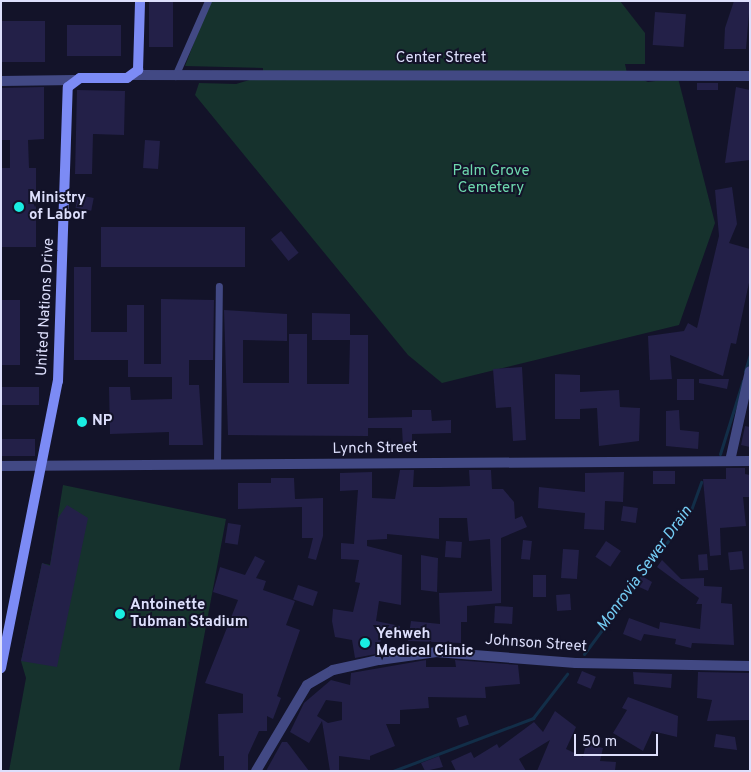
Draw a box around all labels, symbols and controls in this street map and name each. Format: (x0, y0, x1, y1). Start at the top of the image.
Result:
street label: Center Street (396, 50, 486, 68)
park label: Palm Grove Cemetery (453, 162, 529, 197)
place label: Ministry of Labor (29, 189, 87, 224)
marker: Ministry of Labor (13, 201, 25, 213)
street label: United Nations Drive (33, 237, 59, 377)
place label: NP (92, 413, 112, 431)
marker: NP (76, 416, 88, 428)
street label: Lynch Street (332, 439, 418, 459)
water label: Monrovia Sewer Drain (593, 503, 697, 635)
place label: Antoinette Tubman Stadium (130, 596, 248, 631)
marker: Antoinette Tubman Stadium (114, 608, 126, 620)
place label: Yehweh Medical Clinic (376, 625, 474, 660)
street label: Johnson Street (484, 631, 588, 657)
marker: Yehweh Medical Clinic (358, 636, 372, 650)
scale bar (576, 724, 660, 756)
text: 50 m (582, 733, 617, 752)

